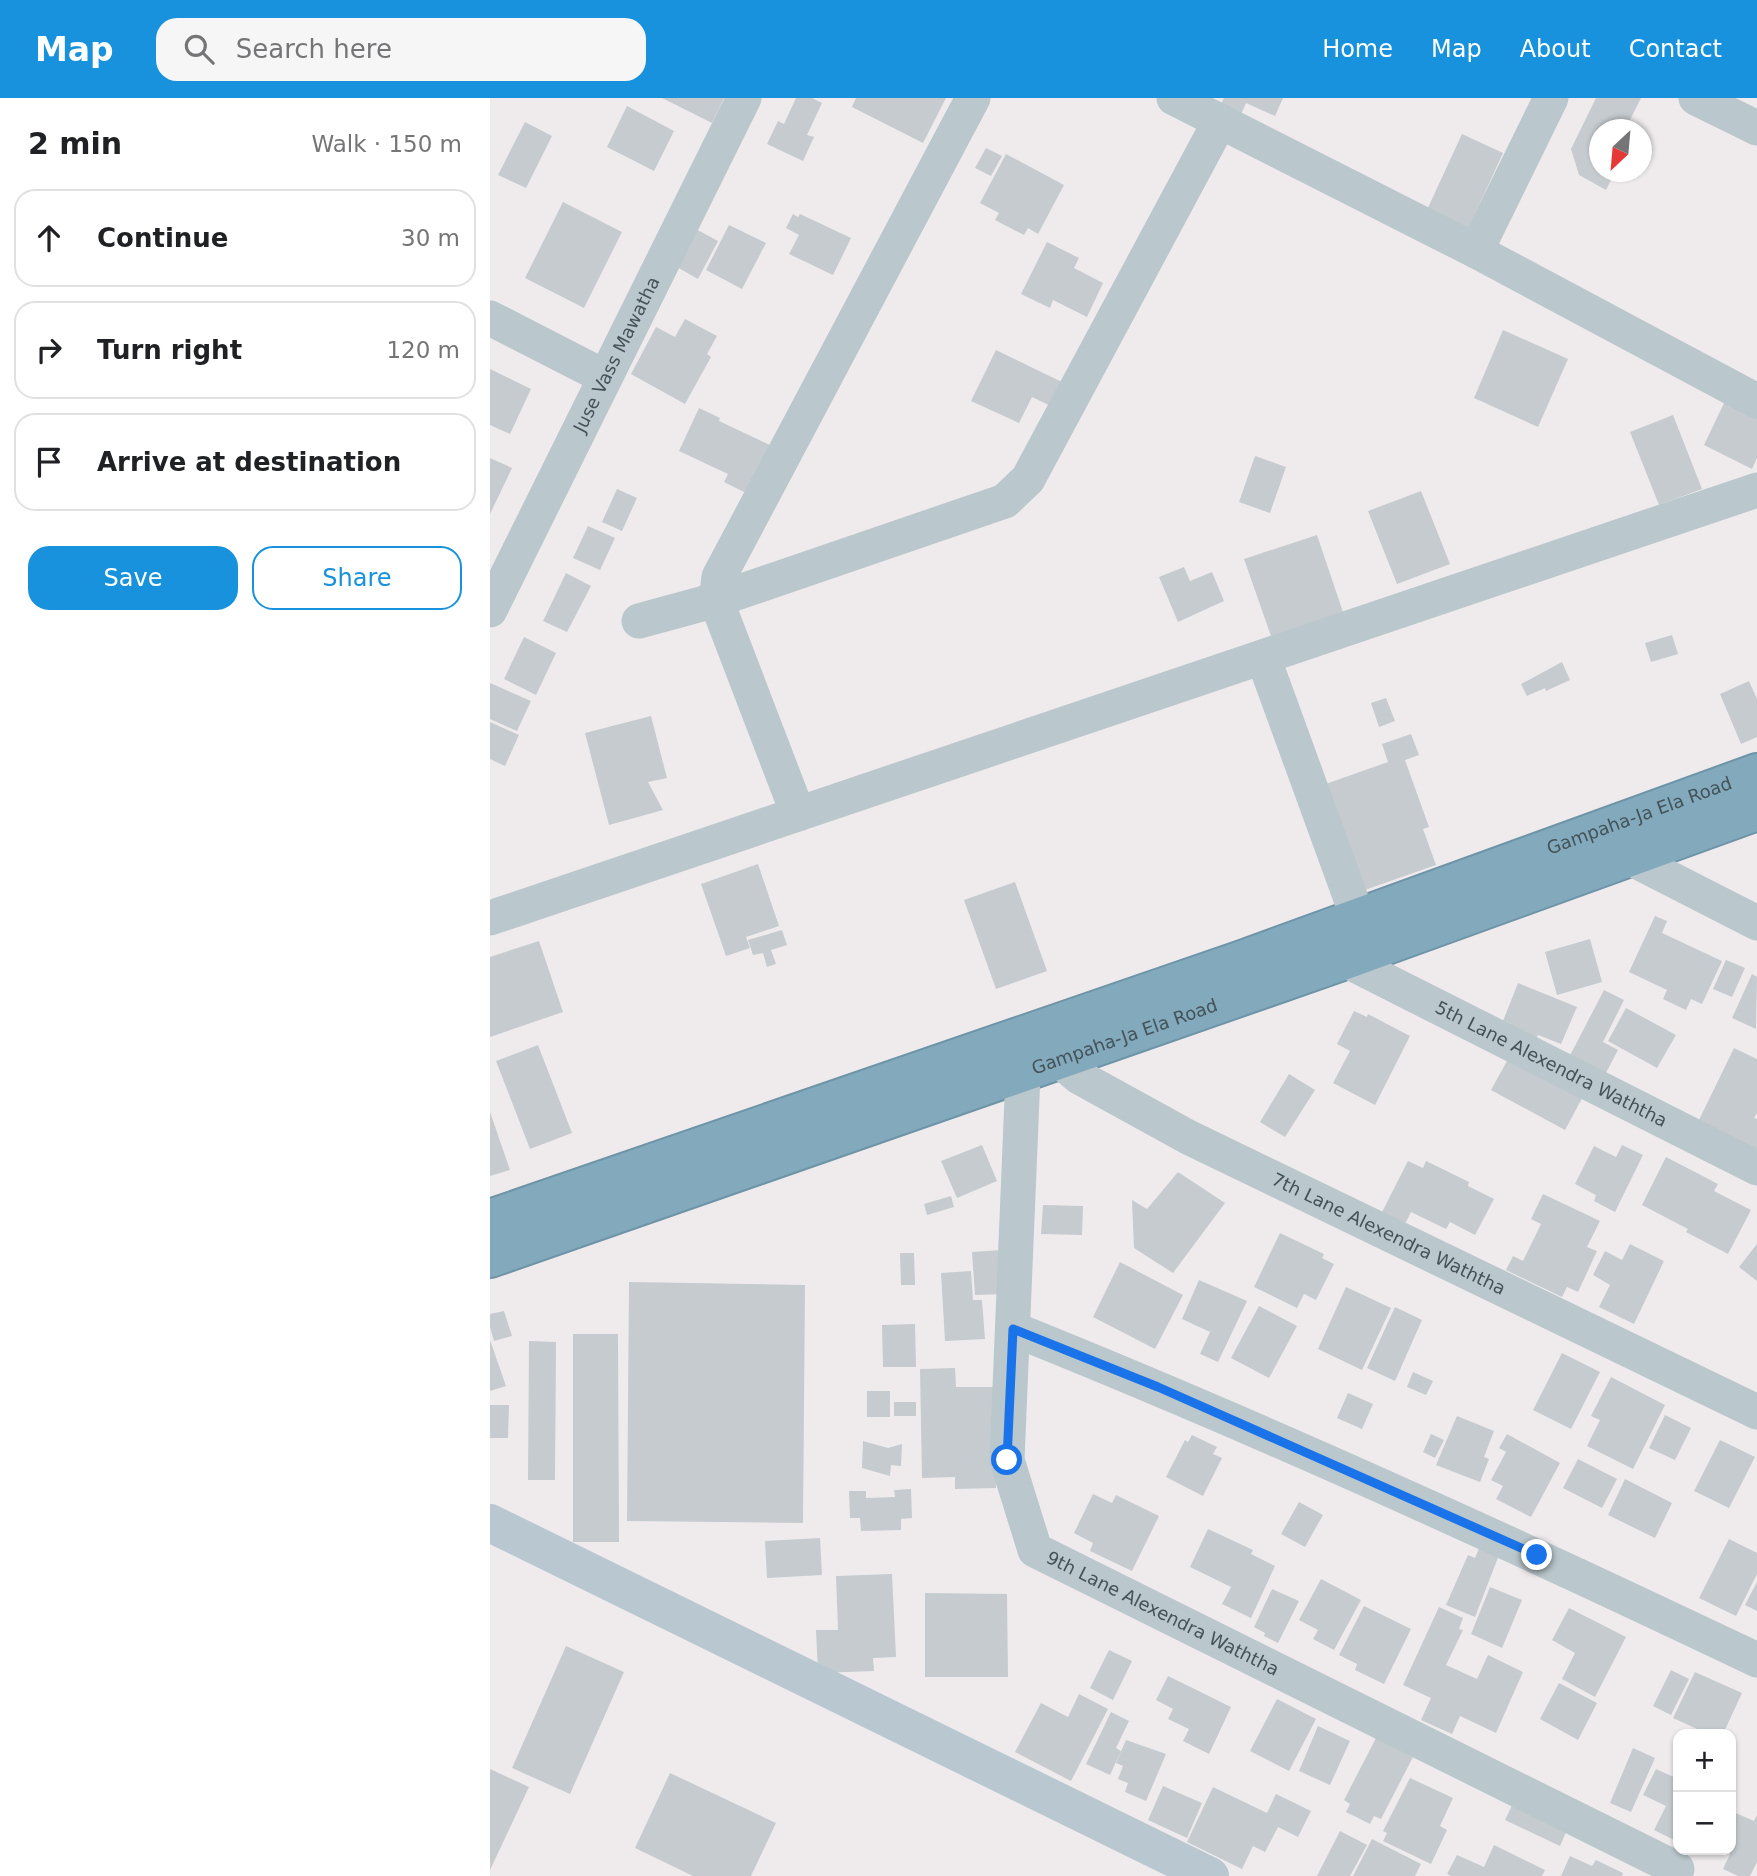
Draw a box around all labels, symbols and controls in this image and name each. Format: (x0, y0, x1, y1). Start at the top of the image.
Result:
search box (156, 18, 646, 81)
text: Map (35, 30, 114, 69)
icon: search (180, 30, 218, 68)
text: Search here (236, 34, 392, 64)
text: Home (1322, 35, 1393, 63)
text: Map (1431, 35, 1482, 63)
text: About (1520, 35, 1591, 63)
text: Contact (1629, 35, 1722, 63)
north arrow (1589, 119, 1652, 182)
text: 2 min (28, 126, 122, 161)
text: Walk · 150 m (311, 131, 462, 157)
icon: ahead (30, 219, 68, 257)
text: Continue (97, 223, 228, 253)
text: 30 m (401, 225, 460, 251)
street label: Juse Vass Mawatha (568, 273, 664, 437)
icon: right (30, 331, 68, 369)
text: Turn right (97, 335, 242, 365)
text: 120 m (386, 337, 460, 363)
icon: arrive (30, 443, 68, 481)
text: Arrive at destination (97, 447, 401, 477)
button: Save (28, 546, 238, 610)
button: Share (252, 546, 462, 610)
street label: Gampaha-Ja Ela Road (1544, 772, 1735, 858)
street label: Gampaha-Ja Ela Road (1029, 994, 1220, 1078)
street label: 5th Lane Alexendra Waththa (1432, 996, 1671, 1131)
street label: 7th Lane Alexendra Waththa (1269, 1168, 1509, 1299)
route start (991, 1444, 1022, 1475)
route end (1521, 1539, 1552, 1570)
street label: 9th Lane Alexendra Waththa (1043, 1546, 1283, 1680)
map controls (1673, 1729, 1736, 1855)
button: + (1673, 1729, 1736, 1792)
button: − (1673, 1792, 1736, 1855)

